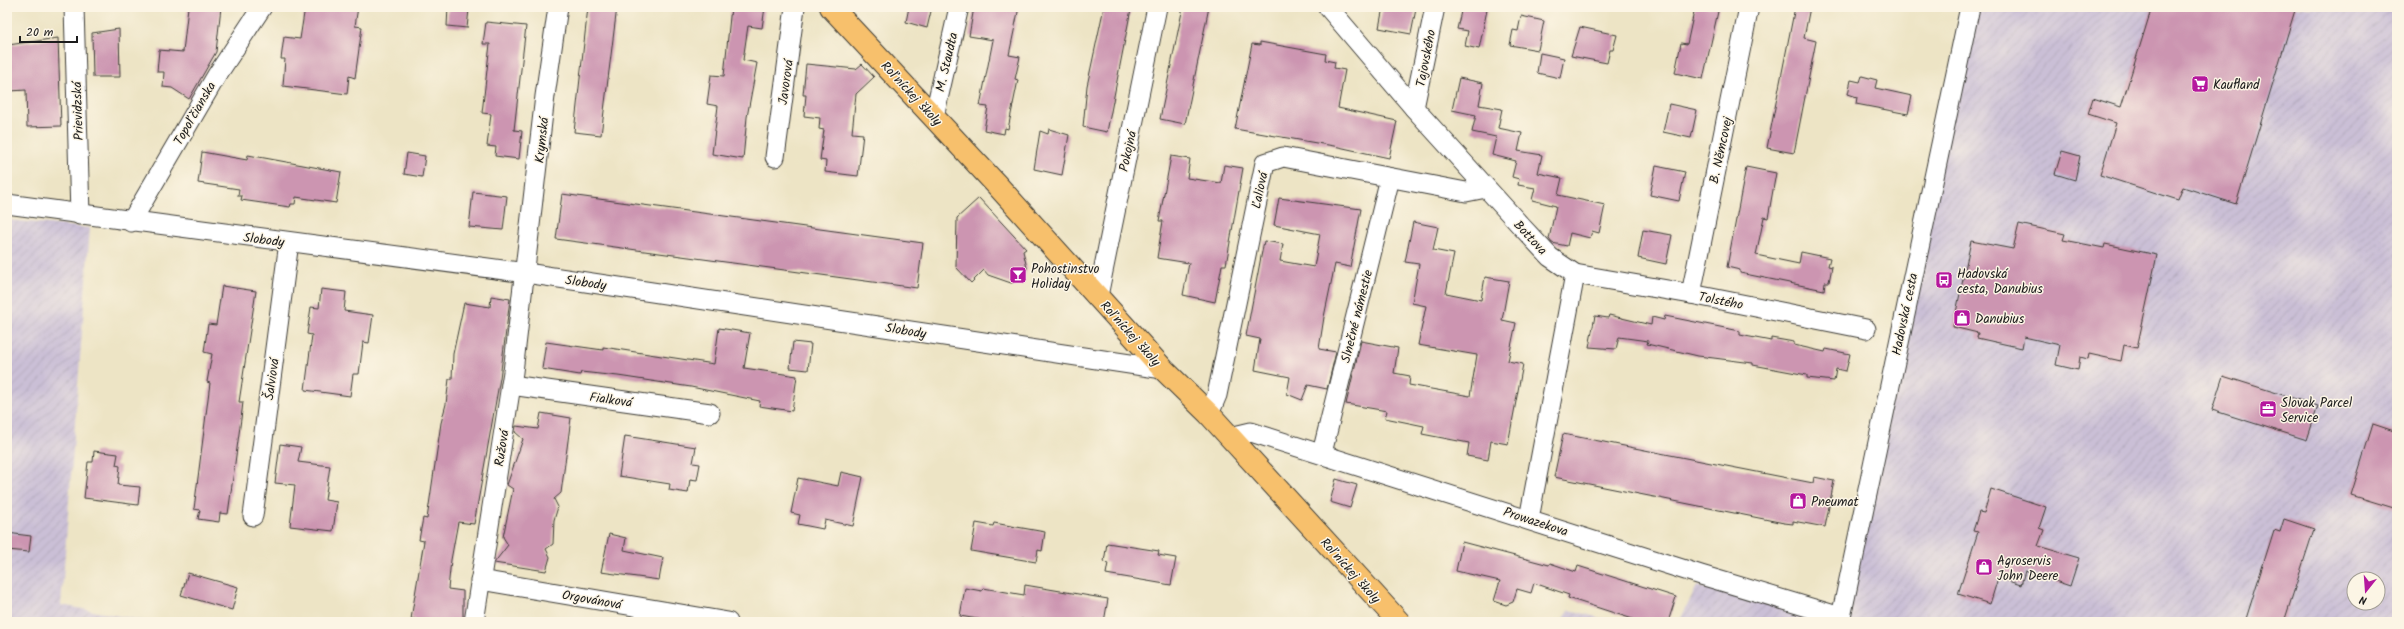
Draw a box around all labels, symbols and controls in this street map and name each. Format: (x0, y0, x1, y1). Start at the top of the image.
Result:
scale bar (20, 18, 77, 44)
text: 20 m (26, 23, 54, 42)
street label: Tajovského (1411, 28, 1442, 89)
street label: M. Staudta (930, 31, 964, 94)
street label: Javorová (773, 56, 800, 106)
street label: Roľníckej školy (875, 57, 947, 132)
supermarket icon: Kaufland (2190, 74, 2210, 94)
place label: Kaufland (2213, 75, 2260, 96)
street label: Topoľčianska (169, 78, 222, 150)
street label: Prievidzská (67, 79, 90, 141)
street label: Krymská (530, 114, 556, 164)
street label: B. Němcovej (1704, 114, 1739, 186)
street label: Pokojná (1114, 127, 1143, 174)
street label: Ľaliová (1246, 168, 1275, 211)
street label: Bottova (1508, 216, 1552, 260)
street label: Slobody (242, 228, 286, 254)
place label: Pohostinstvo Holiday (1031, 259, 1099, 295)
place label: Hadovská cesta, Danubius (1957, 264, 2043, 300)
bar icon: Pohostinstvo Holiday (1008, 265, 1028, 285)
street label: Slnečné námestie (1336, 267, 1379, 365)
street label: Slobody (564, 270, 609, 297)
bus stop icon: Hadovská cesta, Danubius (1934, 270, 1954, 290)
street label: Hadovská cesta (1886, 271, 1924, 358)
street label: Tolstého (1697, 287, 1745, 316)
street label: Roľníckej školy (1095, 296, 1166, 372)
shop icon: Danubius (1952, 308, 1972, 328)
place label: Danubius (1975, 309, 2025, 330)
street label: Slobody (884, 318, 929, 345)
street label: Šalviová (259, 355, 286, 402)
street label: Fialková (588, 387, 635, 414)
place label: Slovak Parcel Service (2281, 393, 2352, 429)
office icon: Slovak Parcel Service (2258, 399, 2278, 419)
street label: Ružová (489, 426, 516, 468)
shop icon: Pneumat (1788, 491, 1808, 511)
place label: Pneumat (1811, 492, 1860, 513)
street label: Prowazekova (1500, 502, 1571, 543)
street label: Roľníckej školy (1315, 533, 1386, 609)
place label: Agroservis John Deere (1997, 551, 2058, 587)
shop icon: Agroservis John Deere (1974, 557, 1994, 577)
north arrow (2346, 571, 2386, 611)
street label: Orgovánová (560, 585, 625, 616)
text: N (2357, 590, 2369, 609)

